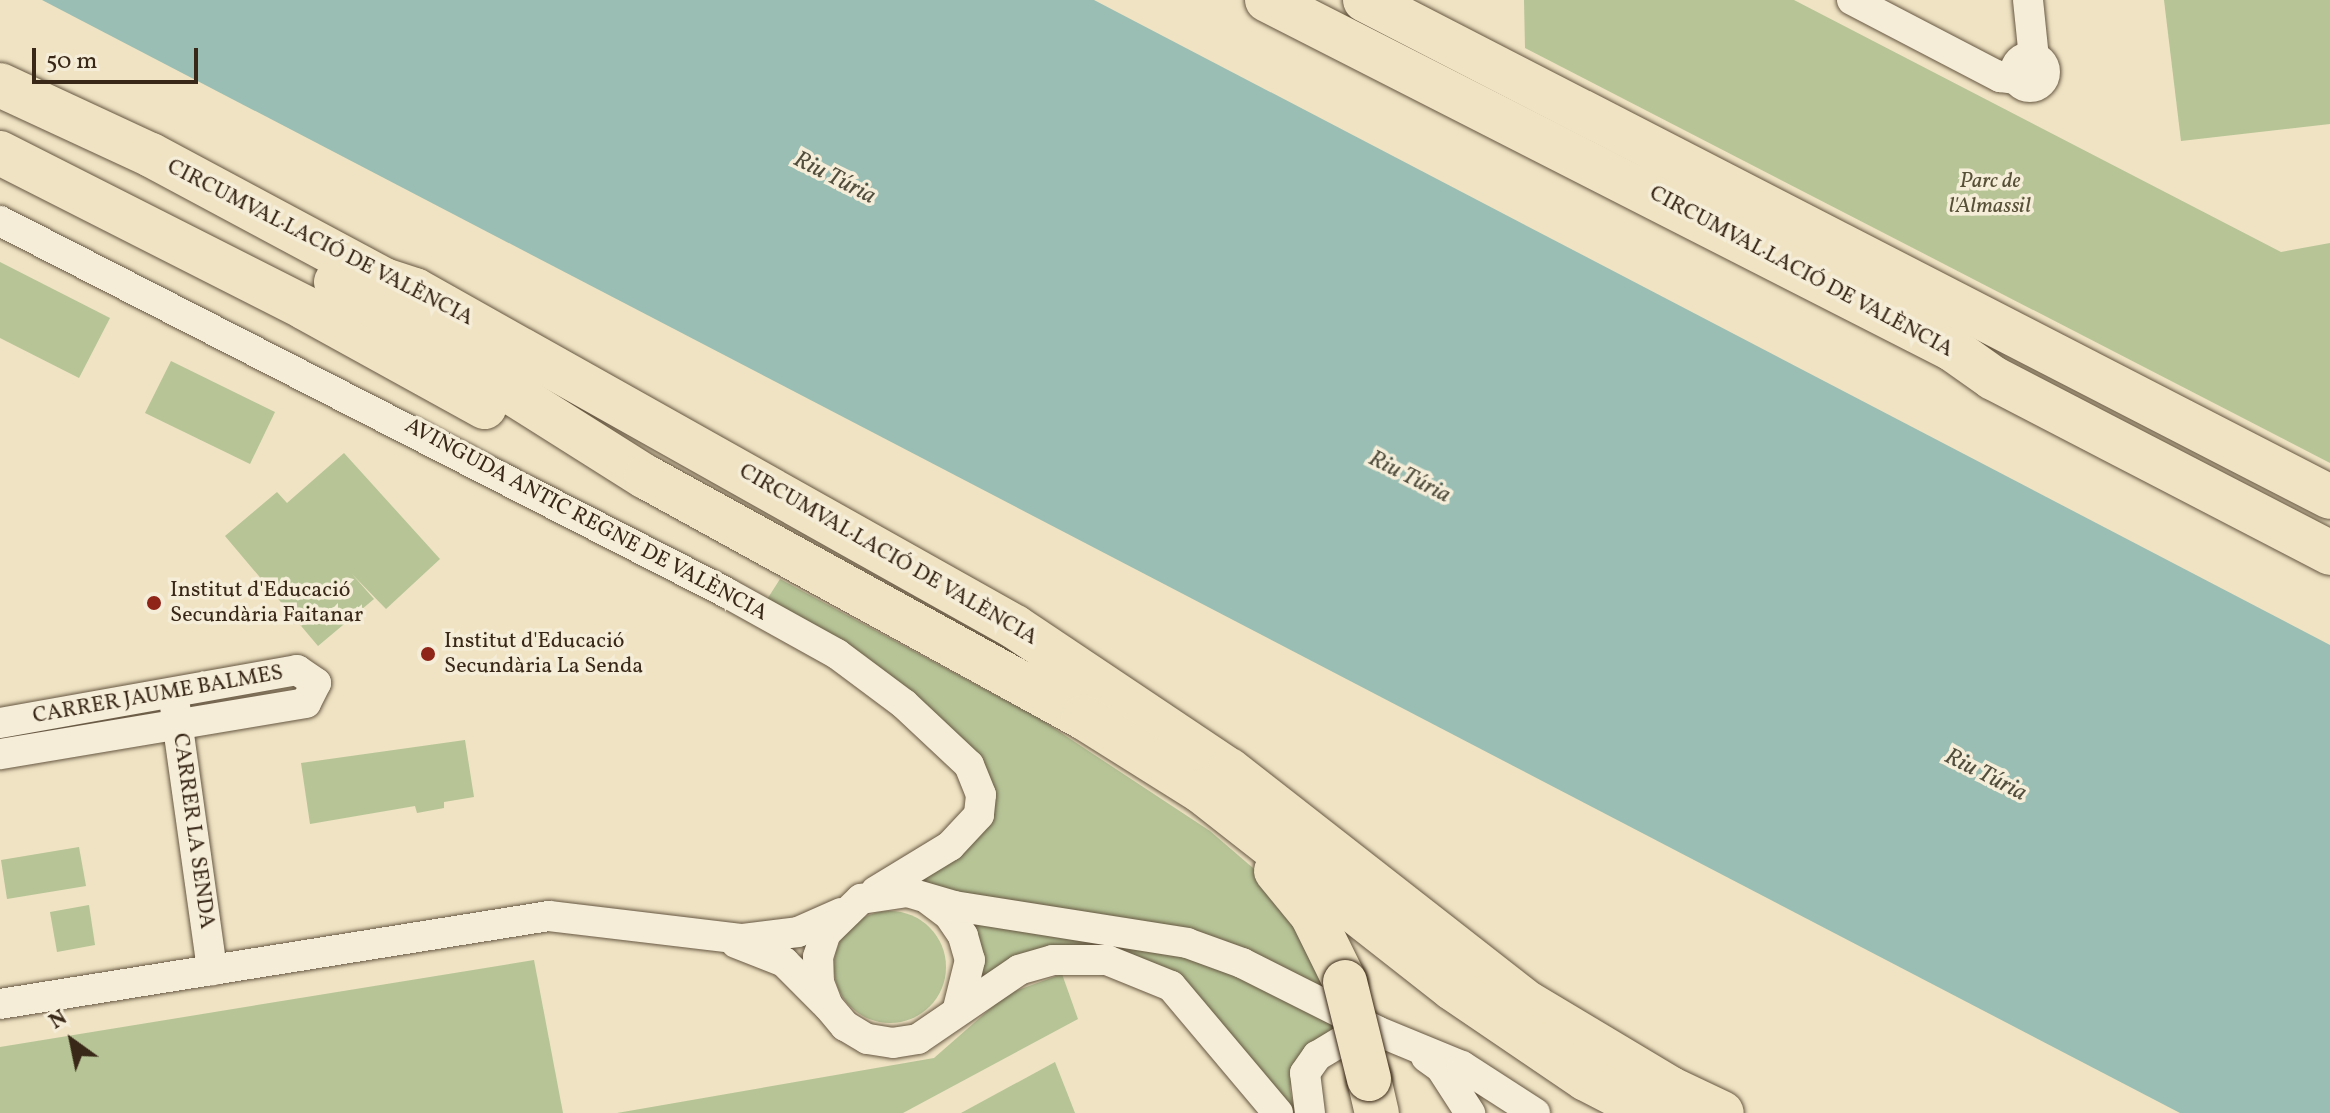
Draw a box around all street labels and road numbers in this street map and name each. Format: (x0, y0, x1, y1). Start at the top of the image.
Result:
street label: CIRCUMVAL·LACIÓ DE VALÈNCIA (162, 154, 478, 332)
street label: CIRCUMVAL·LACIÓ DE VALÈNCIA (1644, 180, 1958, 364)
street label: AVINGUDA ANTIC REGNE DE VALÈNCIA (400, 413, 772, 627)
street label: CIRCUMVAL·LACIÓ DE VALÈNCIA (734, 458, 1042, 652)
street label: CARRER JAUME BALMES (31, 660, 285, 730)
street label: CARRER LA SENDA (166, 732, 220, 930)

